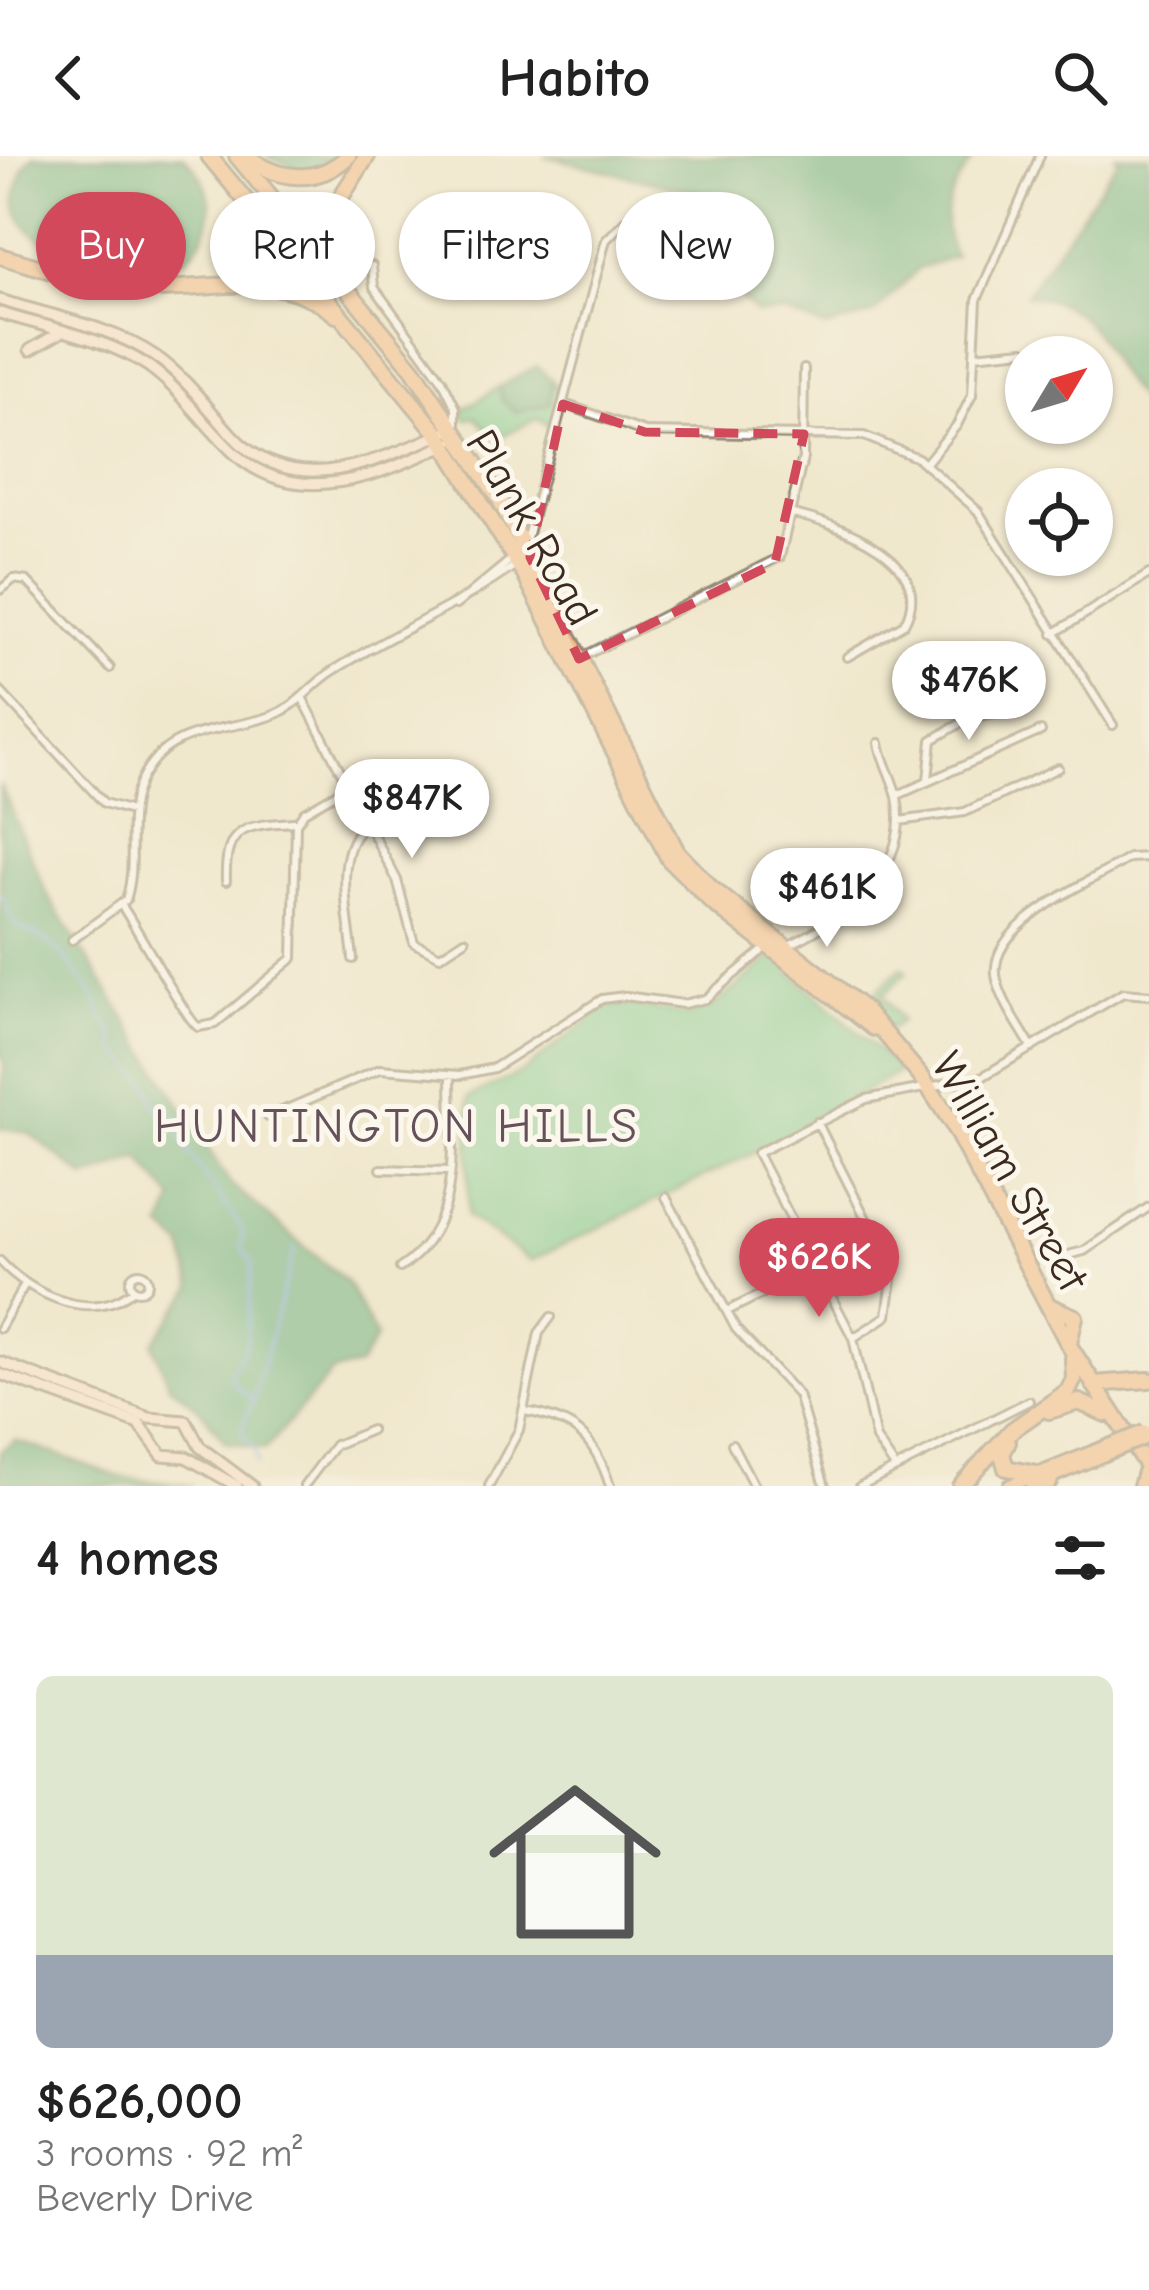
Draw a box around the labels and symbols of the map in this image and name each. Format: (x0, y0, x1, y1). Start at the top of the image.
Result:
north arrow (1005, 336, 1113, 444)
street label: Plank Road (455, 420, 609, 635)
pin: $476K (885, 641, 1053, 743)
pin: $847K (328, 759, 496, 861)
pin: $461K (743, 848, 911, 950)
street label: William Street (921, 1043, 1100, 1301)
district label: HUNTINGTON HILLS (154, 1099, 640, 1154)
pin: $626K (735, 1218, 903, 1320)

